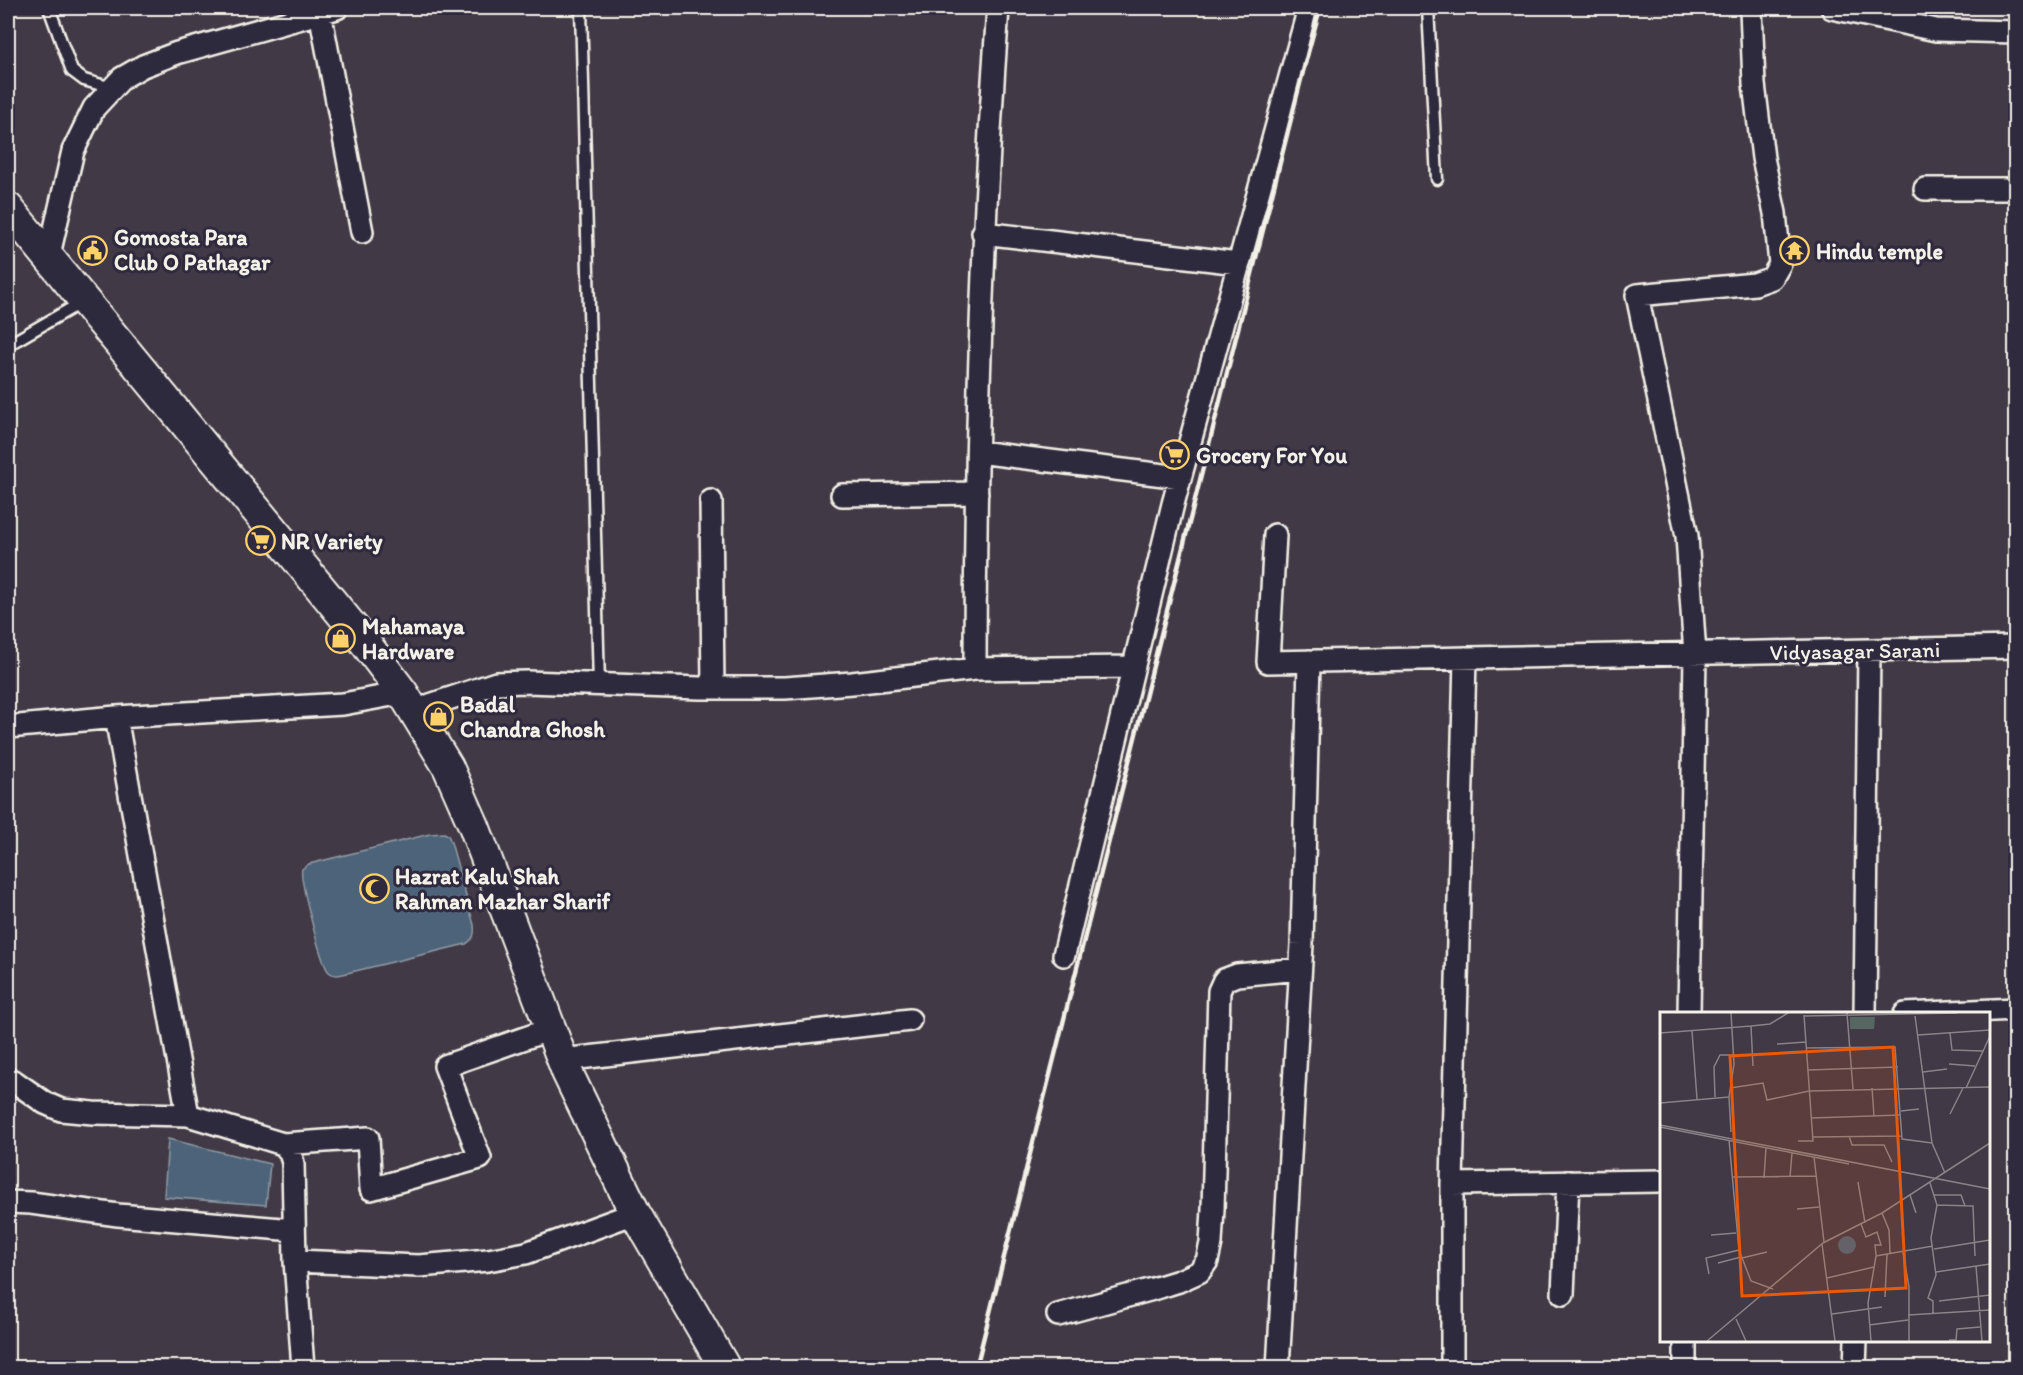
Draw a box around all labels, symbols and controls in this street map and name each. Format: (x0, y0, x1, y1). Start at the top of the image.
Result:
place label: Gomosta Para Club O Pathagar (114, 224, 271, 276)
public building icon: Gomosta Para Club O Pathagar (77, 234, 109, 266)
temple icon: Hindu temple (1779, 235, 1811, 267)
place label: Hindu temple (1816, 238, 1943, 265)
supermarket icon: Grocery For You (1159, 439, 1191, 471)
place label: Grocery For You (1196, 442, 1347, 469)
supermarket icon: NR Variety (244, 525, 276, 557)
place label: NR Variety (281, 528, 383, 555)
place label: Mahamaya Hardware (362, 613, 465, 665)
shop icon: Mahamaya Hardware (325, 623, 357, 655)
street label: Vidyasagar Sarani (1769, 636, 1941, 666)
place label: Badal Chandra Ghosh (460, 691, 606, 743)
shop icon: Badal Chandra Ghosh (423, 701, 455, 733)
place label: Hazrat Kalu Shah Rahman Mazhar Sharif (395, 863, 611, 915)
mosque icon: Hazrat Kalu Shah Rahman Mazhar Sharif (358, 873, 390, 905)
inset map (1660, 1012, 1990, 1342)

